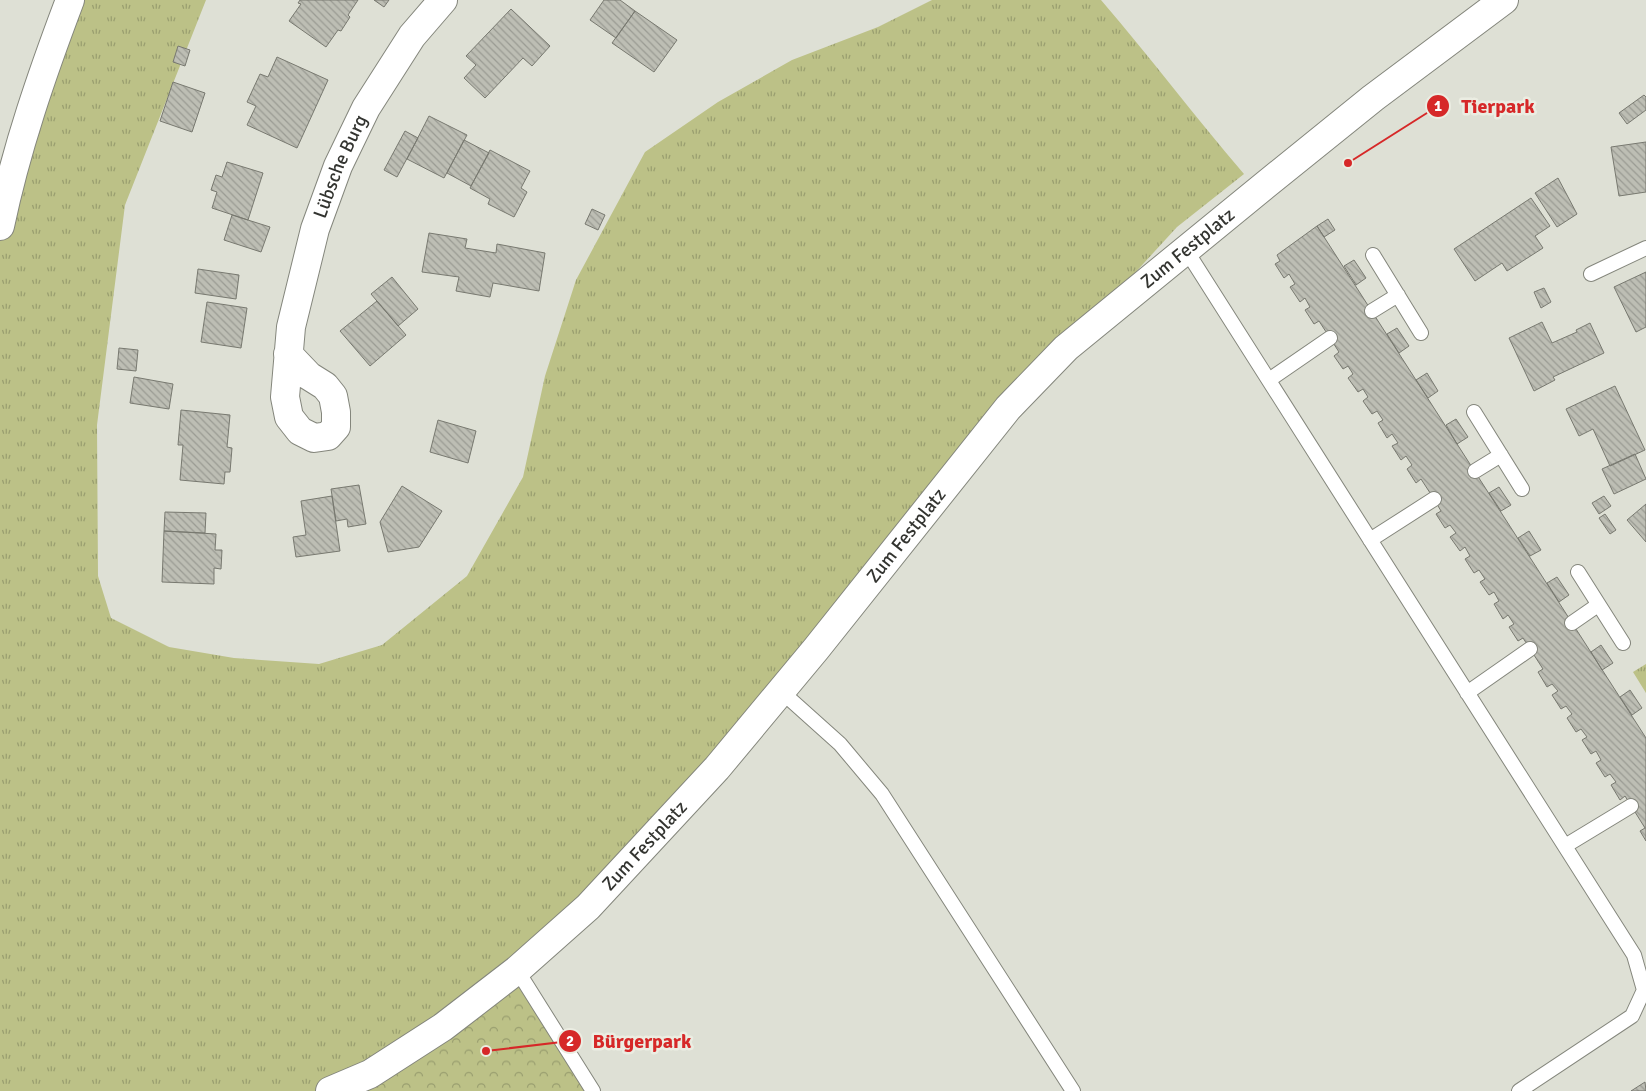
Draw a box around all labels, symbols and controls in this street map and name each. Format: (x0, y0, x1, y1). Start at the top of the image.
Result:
callout: Tierpark (1426, 89, 1544, 124)
text: Tierpark (1461, 94, 1535, 119)
text: 1 (1434, 97, 1442, 115)
street label: Lübsche Burg (308, 111, 373, 221)
street label: Zum Festplatz (1136, 203, 1240, 294)
street label: Zum Festplatz (861, 483, 951, 588)
street label: Zum Festplatz (597, 796, 692, 896)
callout: Bürgerpark (557, 1023, 701, 1058)
text: Bürgerpark (593, 1029, 692, 1054)
text: 2 (566, 1032, 574, 1050)

